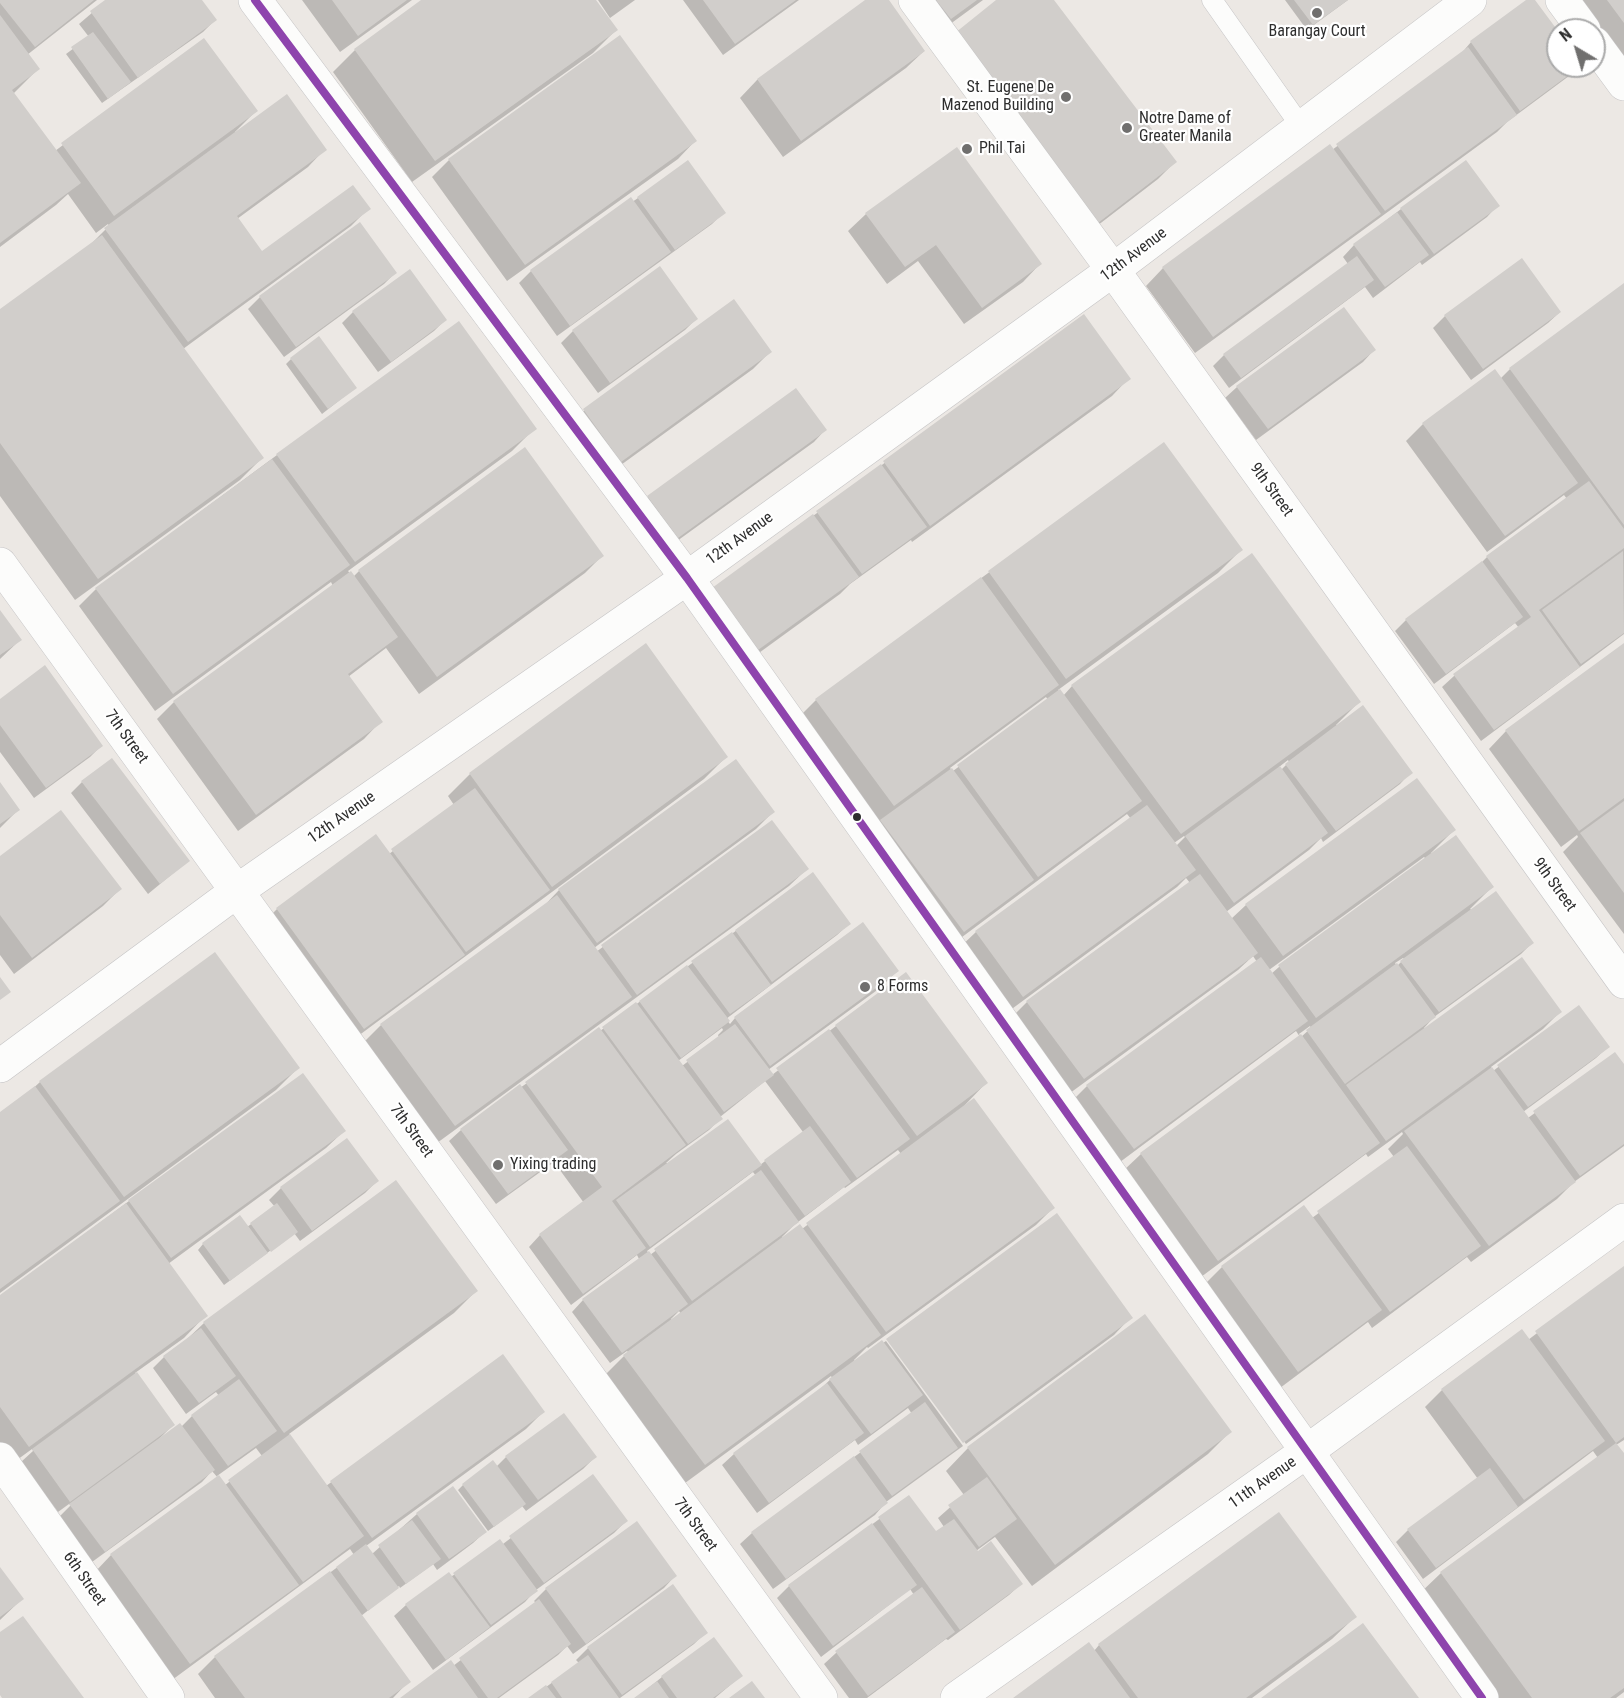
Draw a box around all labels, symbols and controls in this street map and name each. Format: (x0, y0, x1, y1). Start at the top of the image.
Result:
marker: Barangay Court (1310, 6, 1324, 20)
north arrow (1546, 18, 1606, 78)
place label: Barangay Court (1269, 22, 1365, 42)
text: N (1556, 25, 1576, 46)
place label: St. Eugene De Mazenod Building (941, 78, 1054, 116)
marker: St. Eugene De Mazenod Building (1059, 90, 1073, 104)
place label: Notre Dame of Greater Manila (1139, 109, 1232, 147)
marker: Notre Dame of Greater Manila (1120, 121, 1134, 135)
place label: Phil Tai (979, 139, 1025, 159)
marker: Phil Tai (960, 142, 974, 156)
street label: 12th Avenue (1097, 224, 1171, 286)
street label: 9th Street (1245, 459, 1297, 521)
street label: 12th Avenue (703, 508, 777, 570)
street label: 7th Street (100, 706, 152, 768)
street label: 12th Avenue (305, 788, 379, 848)
unlabelled marker (851, 811, 863, 823)
street label: 9th Street (1528, 854, 1580, 916)
place label: 8 Forms (877, 977, 928, 997)
marker: 8 Forms (858, 980, 872, 994)
street label: 7th Street (385, 1100, 437, 1162)
place label: Yixing trading (510, 1155, 596, 1175)
marker: Yixing trading (491, 1158, 505, 1172)
street label: 11th Avenue (1226, 1453, 1300, 1513)
street label: 7th Street (669, 1494, 721, 1556)
street label: 6th Street (58, 1548, 110, 1610)

